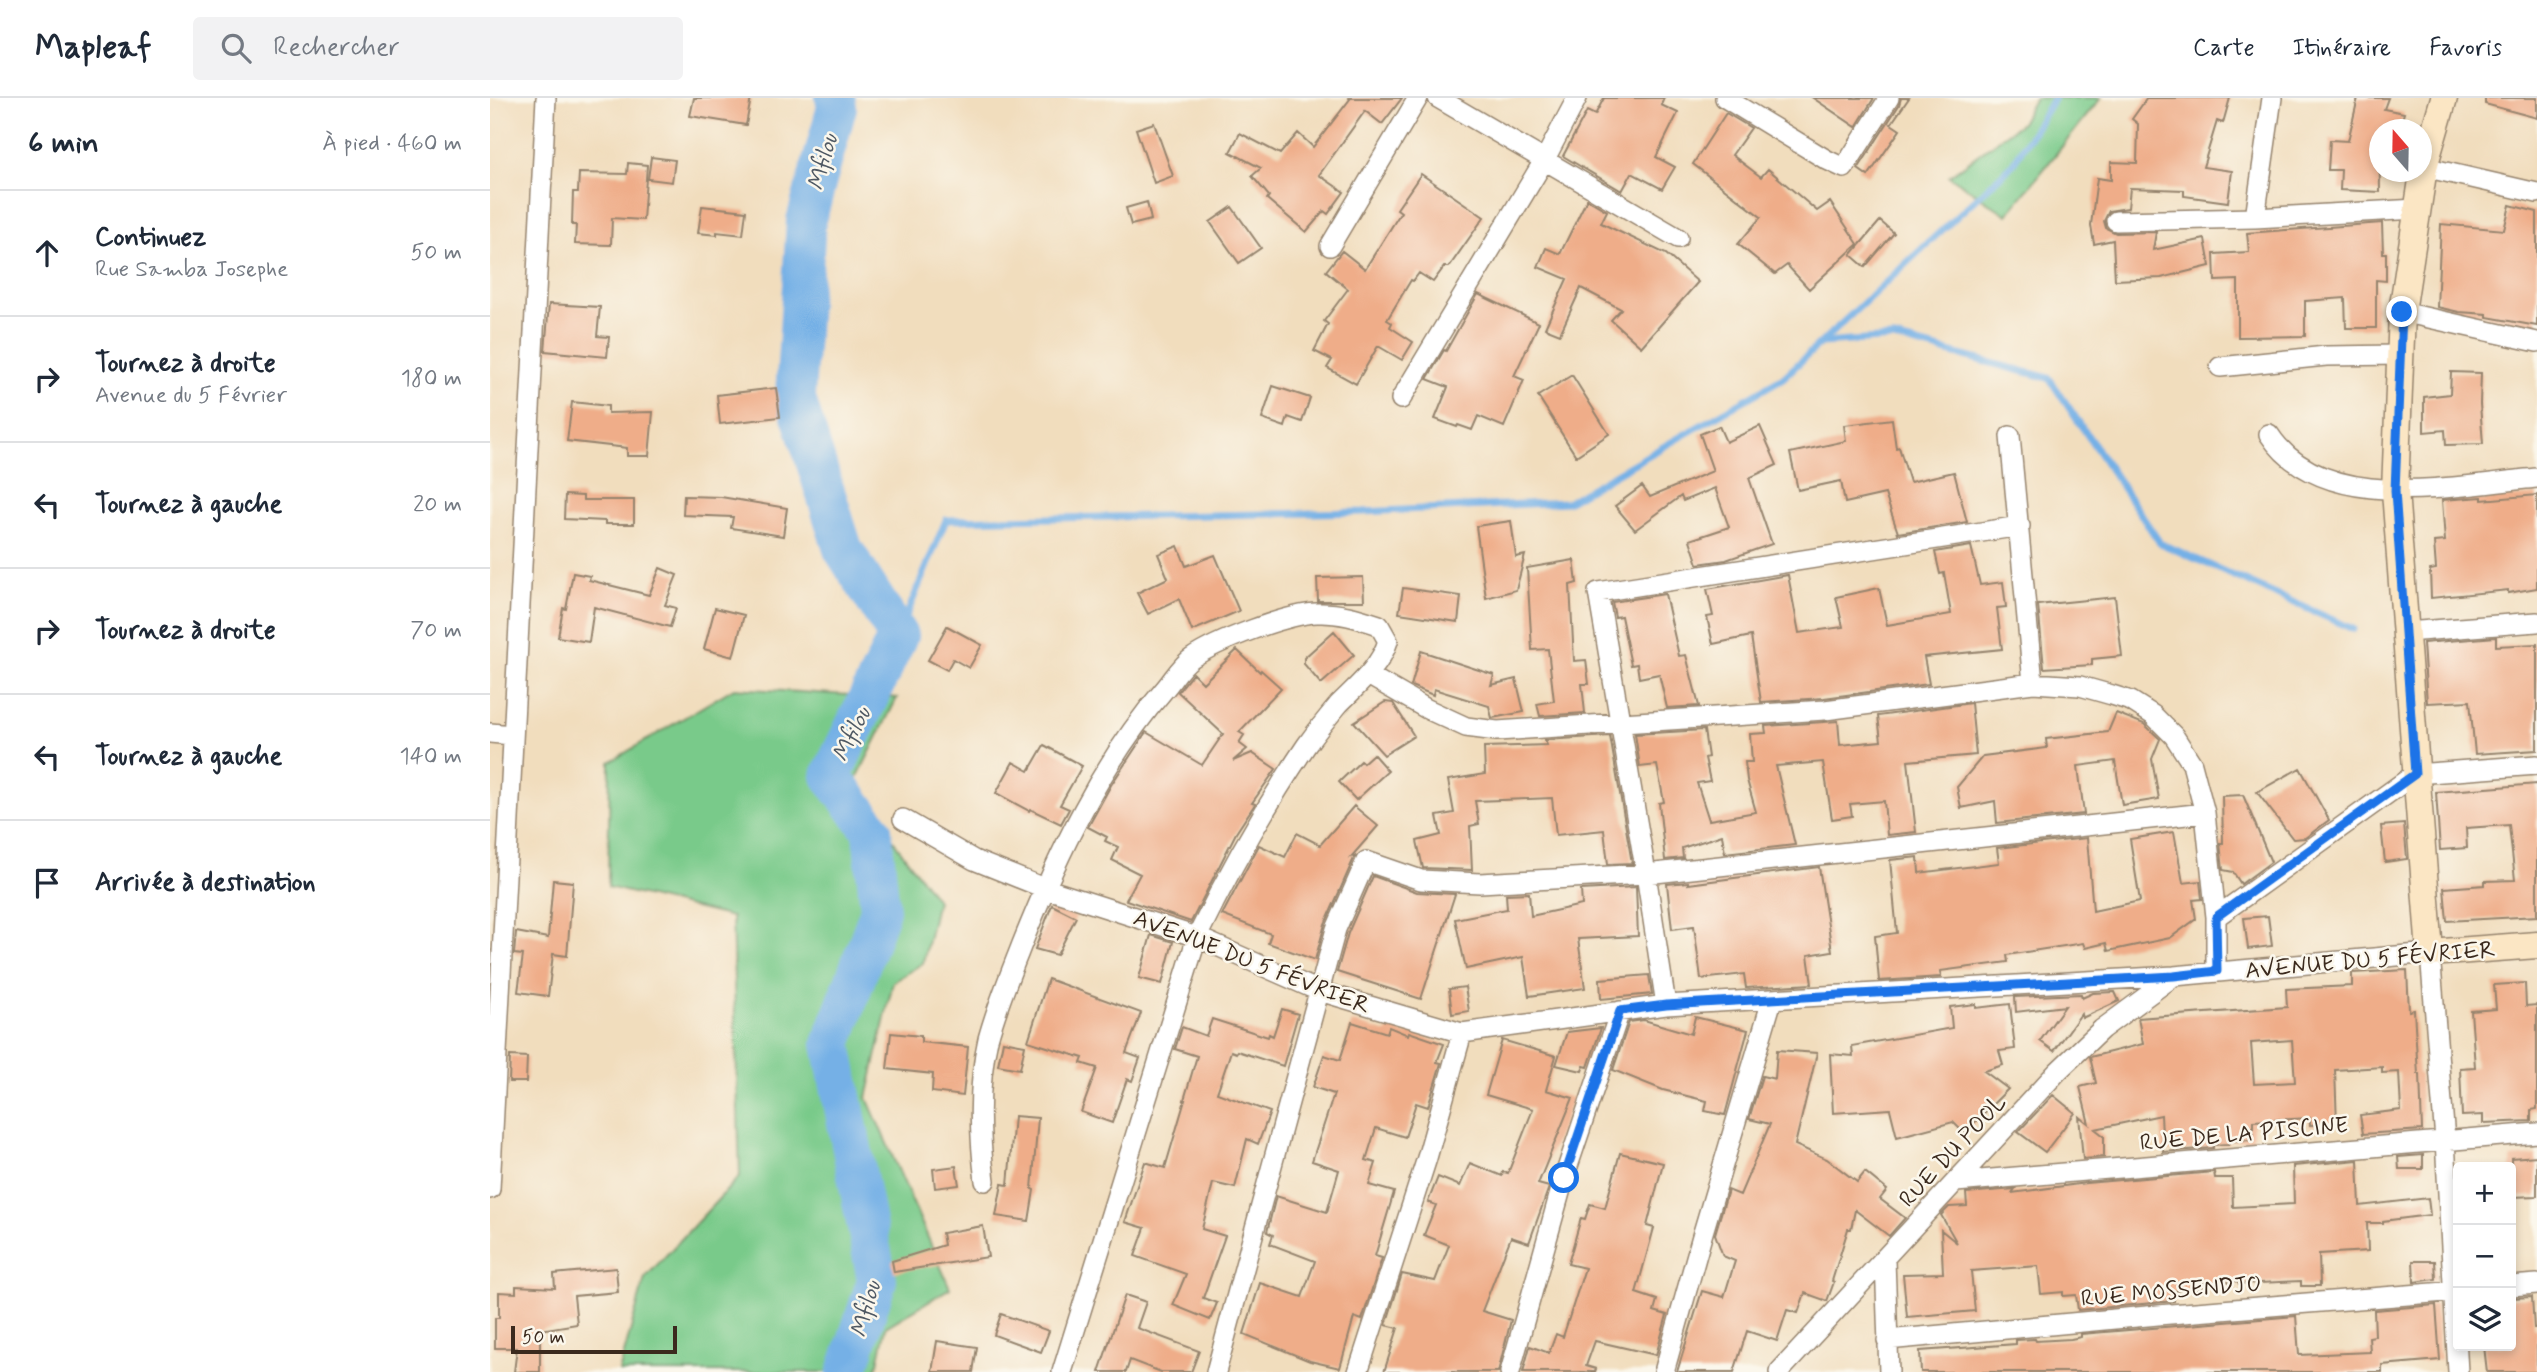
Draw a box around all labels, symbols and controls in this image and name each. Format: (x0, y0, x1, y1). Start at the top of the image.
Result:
search box (193, 17, 683, 80)
text: Mapleaf (35, 26, 151, 70)
icon: search (217, 29, 255, 67)
text: Rechercher (273, 31, 400, 65)
text: Carte (2193, 33, 2255, 64)
text: Itinéraire (2293, 33, 2391, 64)
text: Favoris (2429, 33, 2502, 64)
north arrow (2369, 119, 2432, 182)
text: 6 min (28, 124, 99, 163)
text: À pied · 460 m (322, 129, 462, 159)
water label: Mfilou (801, 129, 846, 194)
text: Continuez (95, 221, 206, 255)
icon: ahead (28, 234, 66, 272)
text: 50 m (411, 238, 462, 268)
text: Rue Samba Josephe (95, 255, 288, 285)
route end (2386, 296, 2417, 327)
text: Tournez à droite (95, 347, 276, 381)
icon: right (28, 360, 66, 398)
text: 180 m (401, 364, 462, 394)
text: Avenue du 5 Février (95, 381, 287, 411)
icon: left (28, 486, 66, 524)
text: Tournez à gauche (95, 488, 282, 522)
text: 20 m (413, 490, 462, 520)
icon: right (28, 612, 66, 650)
text: Tournez à droite (95, 614, 276, 648)
text: 70 m (410, 616, 462, 646)
water label: Mfilou (826, 701, 880, 767)
icon: left (28, 738, 66, 776)
text: Tournez à gauche (95, 740, 282, 774)
text: 140 m (399, 742, 462, 772)
icon: arrive (28, 864, 66, 902)
text: Arrivée à destination (95, 866, 316, 900)
street label: AVENUE DU 5 FÉVRIER (1129, 903, 1374, 1022)
street label: AVENUE DU 5 FÉVRIER (2244, 934, 2497, 987)
street label: RUE DU POOL (1893, 1088, 2014, 1214)
street label: RUE DE LA PISCINE (2139, 1111, 2350, 1159)
route start (1548, 1162, 1579, 1193)
map controls (2453, 1162, 2516, 1351)
button: + (2453, 1162, 2516, 1225)
button: − (2453, 1225, 2516, 1288)
street label: RUE MOSSENDJO (2080, 1269, 2263, 1315)
water label: Mfilou (844, 1276, 889, 1341)
button: layers (2453, 1288, 2516, 1351)
scale bar (511, 1323, 677, 1355)
text: 50 m (522, 1325, 565, 1350)

